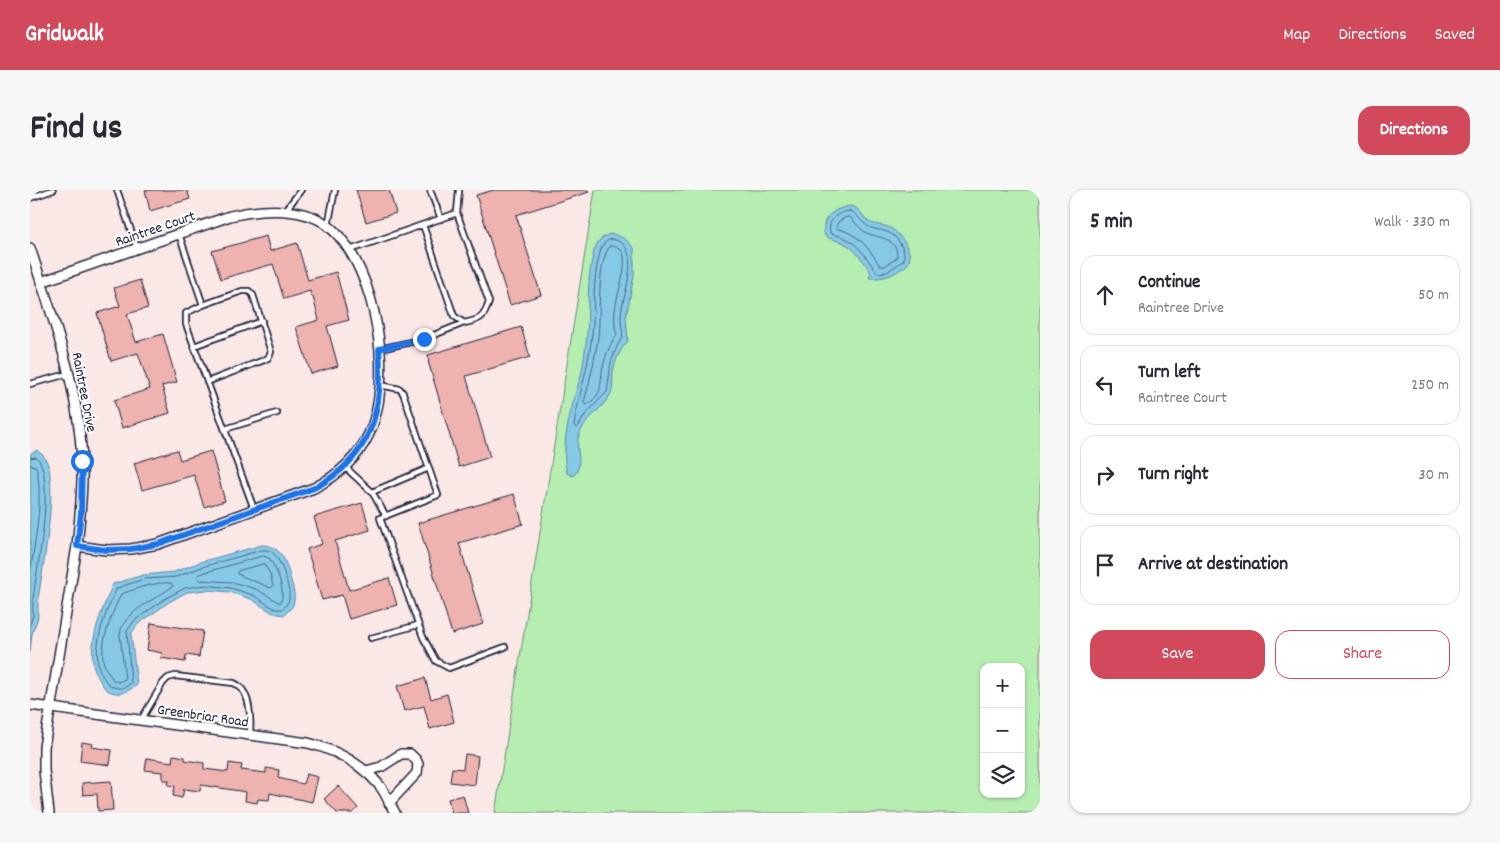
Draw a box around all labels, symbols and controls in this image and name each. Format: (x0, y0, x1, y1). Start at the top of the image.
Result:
text: Gridwalk (25, 18, 104, 52)
text: Map (1283, 23, 1310, 48)
text: Directions (1338, 23, 1407, 48)
text: Saved (1435, 23, 1475, 48)
text: Find us (30, 105, 122, 155)
button: Directions (1358, 106, 1470, 155)
street label: Raintree Court (113, 206, 199, 254)
text: 5 min (1090, 208, 1133, 238)
text: Walk · 330 m (1374, 211, 1450, 234)
text: Continue (1138, 270, 1200, 297)
icon: ahead (1091, 281, 1119, 309)
text: 50 m (1418, 284, 1449, 307)
text: Raintree Drive (1138, 297, 1224, 320)
route end (413, 328, 436, 351)
street label: Raintree Drive (65, 351, 102, 434)
text: Turn left (1138, 360, 1201, 387)
icon: left (1091, 371, 1119, 399)
text: 250 m (1411, 374, 1449, 397)
text: Raintree Court (1138, 387, 1227, 410)
route start (71, 450, 94, 473)
icon: right (1091, 461, 1119, 489)
text: Turn right (1138, 462, 1209, 489)
text: 30 m (1419, 464, 1449, 487)
icon: arrive (1091, 551, 1119, 579)
text: Arrive at destination (1138, 552, 1288, 579)
button: Save (1090, 630, 1265, 679)
button: Share (1275, 630, 1450, 679)
map controls (980, 663, 1025, 798)
button: + (980, 663, 1025, 708)
street label: Greenbriar Road (156, 700, 250, 734)
button: − (980, 708, 1025, 753)
button: layers (980, 753, 1025, 798)

